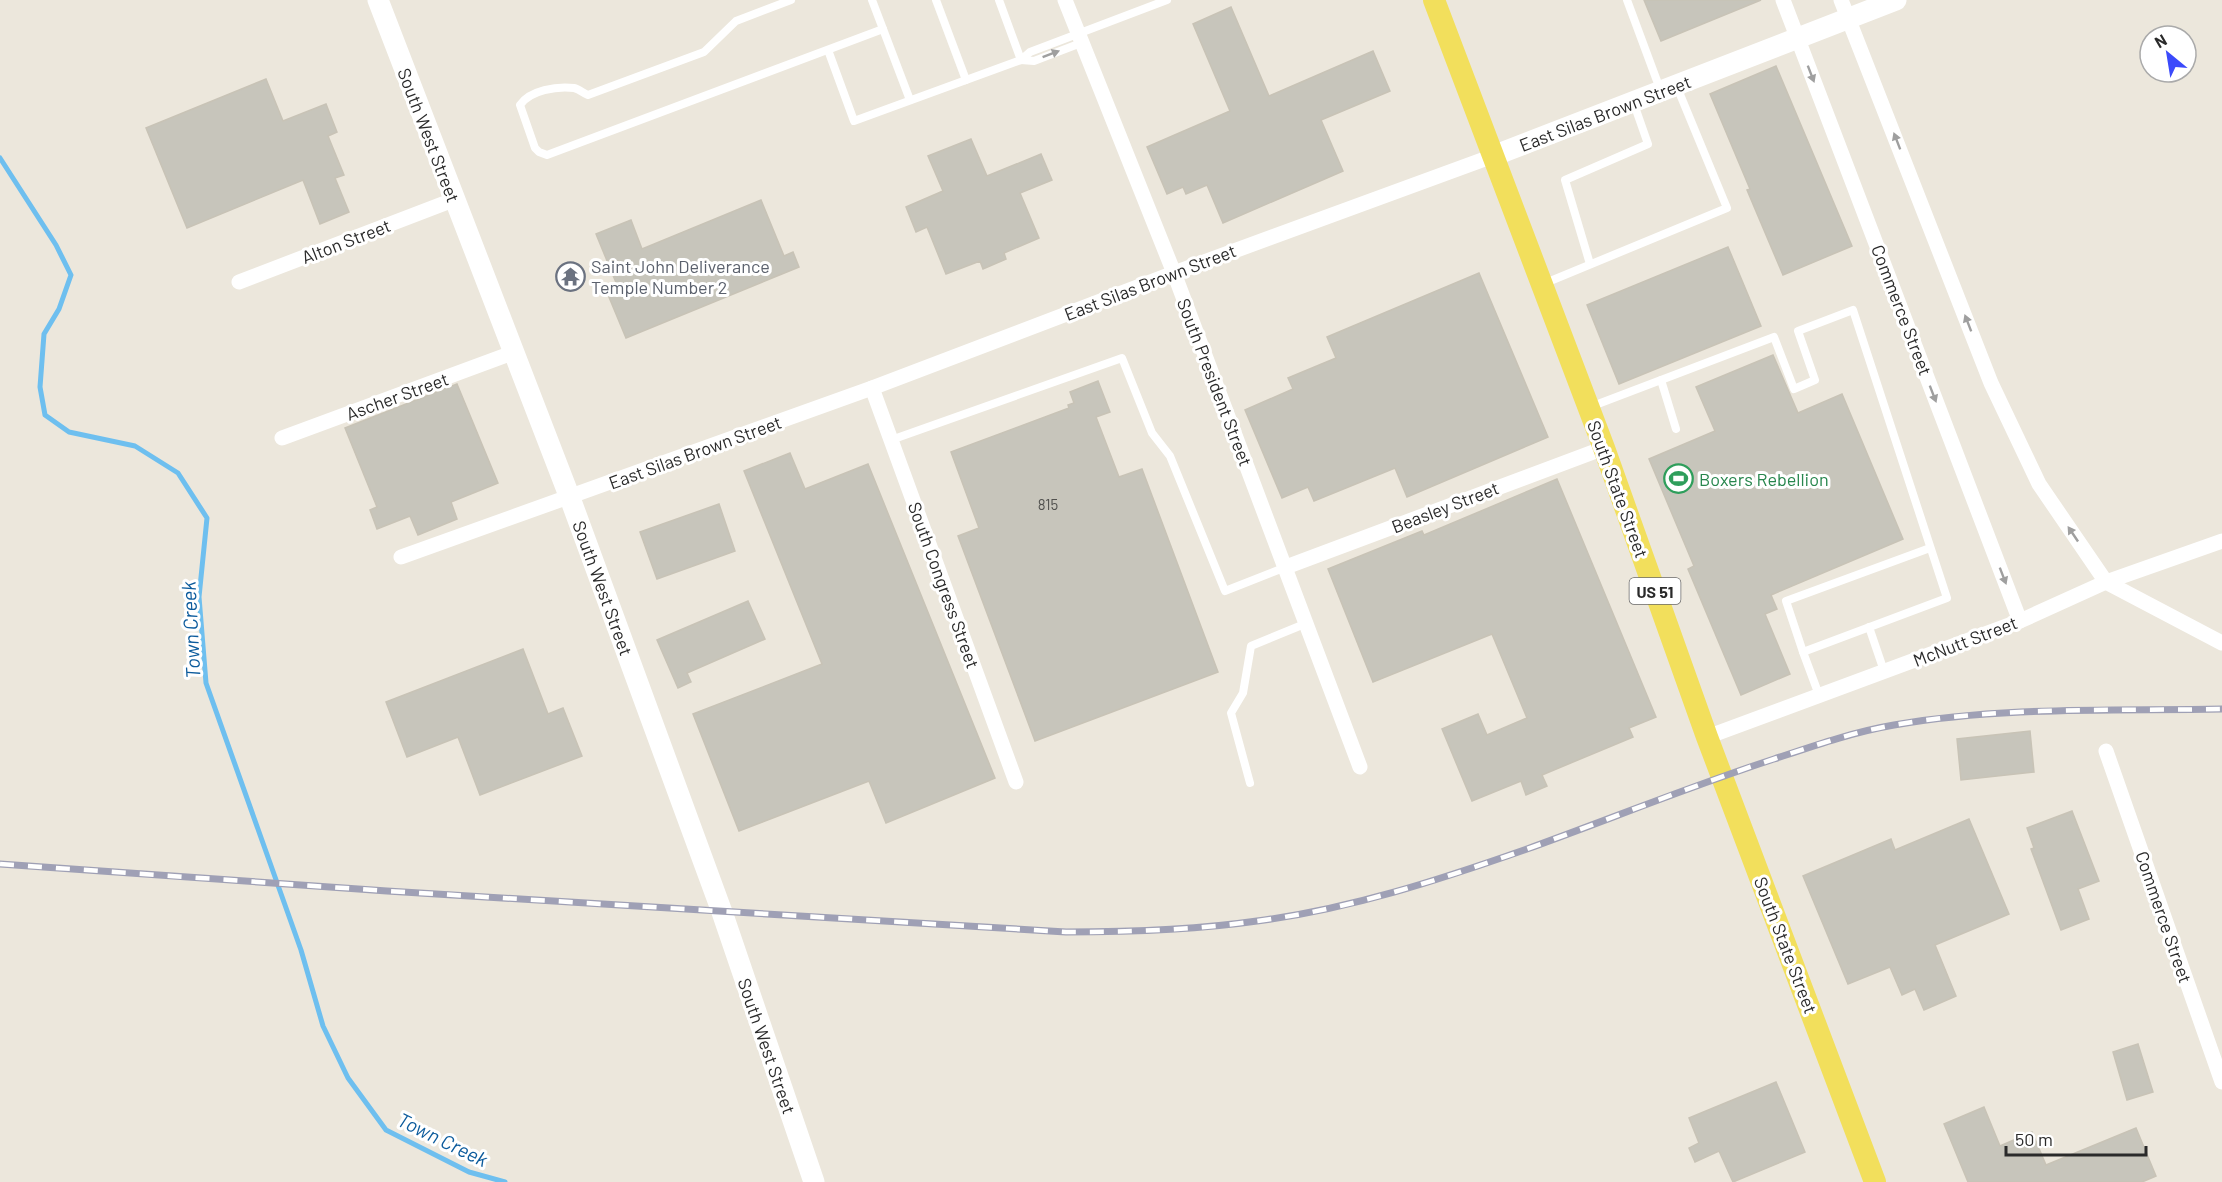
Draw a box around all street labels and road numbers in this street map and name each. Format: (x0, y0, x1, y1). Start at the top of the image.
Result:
street label: South West Street (393, 65, 465, 205)
street label: East Silas Brown Street (1516, 70, 1694, 156)
street label: Alton Street (298, 214, 394, 268)
street label: East Silas Brown Street (1061, 239, 1239, 325)
street label: Commerce Street (1867, 242, 1937, 378)
street label: South President Street (1173, 295, 1257, 469)
street label: Ascher Street (343, 367, 451, 425)
street label: East Silas Brown Street (606, 411, 784, 493)
street label: South State Street (1583, 417, 1653, 561)
street label: Beasley Street (1388, 476, 1502, 538)
street label: South Congress Street (904, 499, 984, 671)
street label: South West Street (568, 517, 638, 659)
road number: US 51 (1630, 578, 1680, 604)
street label: McNutt Street (1910, 611, 2020, 671)
street label: Commerce Street (2131, 848, 2197, 986)
street label: South State Street (1750, 874, 1822, 1016)
street label: South West Street (733, 975, 801, 1117)

